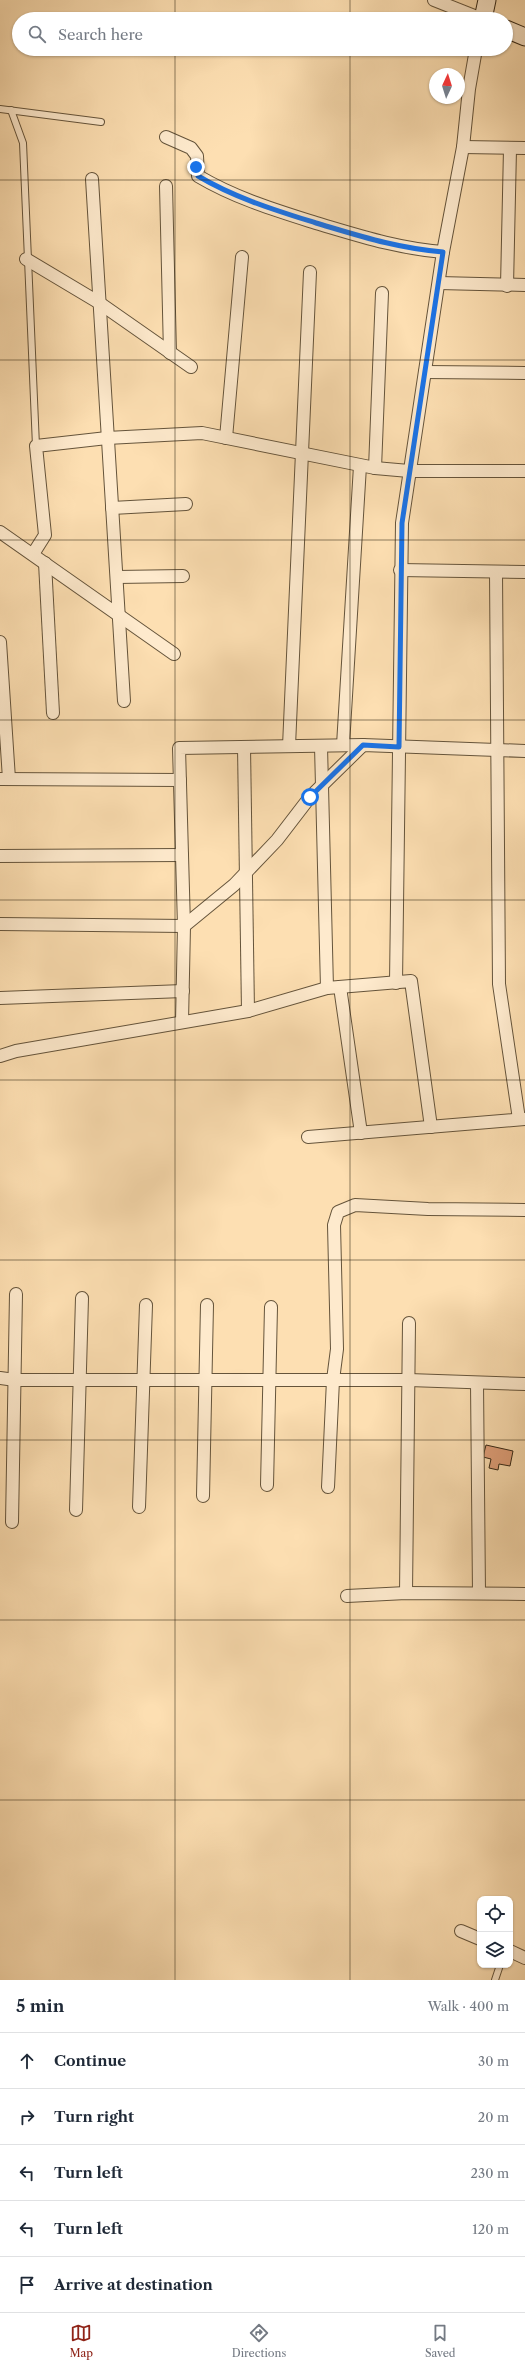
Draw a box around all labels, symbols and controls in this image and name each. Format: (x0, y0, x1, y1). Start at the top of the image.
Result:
search box (12, 12, 513, 56)
icon: search (26, 23, 48, 45)
text: Search here (58, 25, 143, 44)
north arrow (429, 68, 465, 104)
route end (187, 158, 205, 176)
route start (301, 788, 319, 806)
map controls (477, 1896, 513, 1968)
button: locate (477, 1896, 513, 1932)
button: layers (477, 1932, 513, 1968)
text: 5 min (16, 1996, 64, 2016)
text: Walk · 400 m (428, 1998, 509, 2014)
icon: ahead (16, 2050, 38, 2072)
text: Continue (54, 2051, 126, 2070)
text: 30 m (478, 2053, 509, 2069)
icon: right (16, 2106, 38, 2128)
text: Turn right (54, 2107, 134, 2126)
text: 20 m (478, 2109, 509, 2125)
icon: left (16, 2162, 38, 2184)
text: Turn left (54, 2163, 123, 2182)
text: 230 m (471, 2165, 509, 2181)
icon: left (16, 2218, 38, 2240)
text: Turn left (54, 2219, 123, 2238)
text: 120 m (472, 2221, 509, 2237)
icon: arrive (16, 2274, 38, 2296)
text: Arrive at destination (54, 2275, 213, 2294)
tab: Map (69, 2322, 93, 2360)
tab: Directions (232, 2322, 286, 2360)
tab: Saved (425, 2322, 456, 2360)

